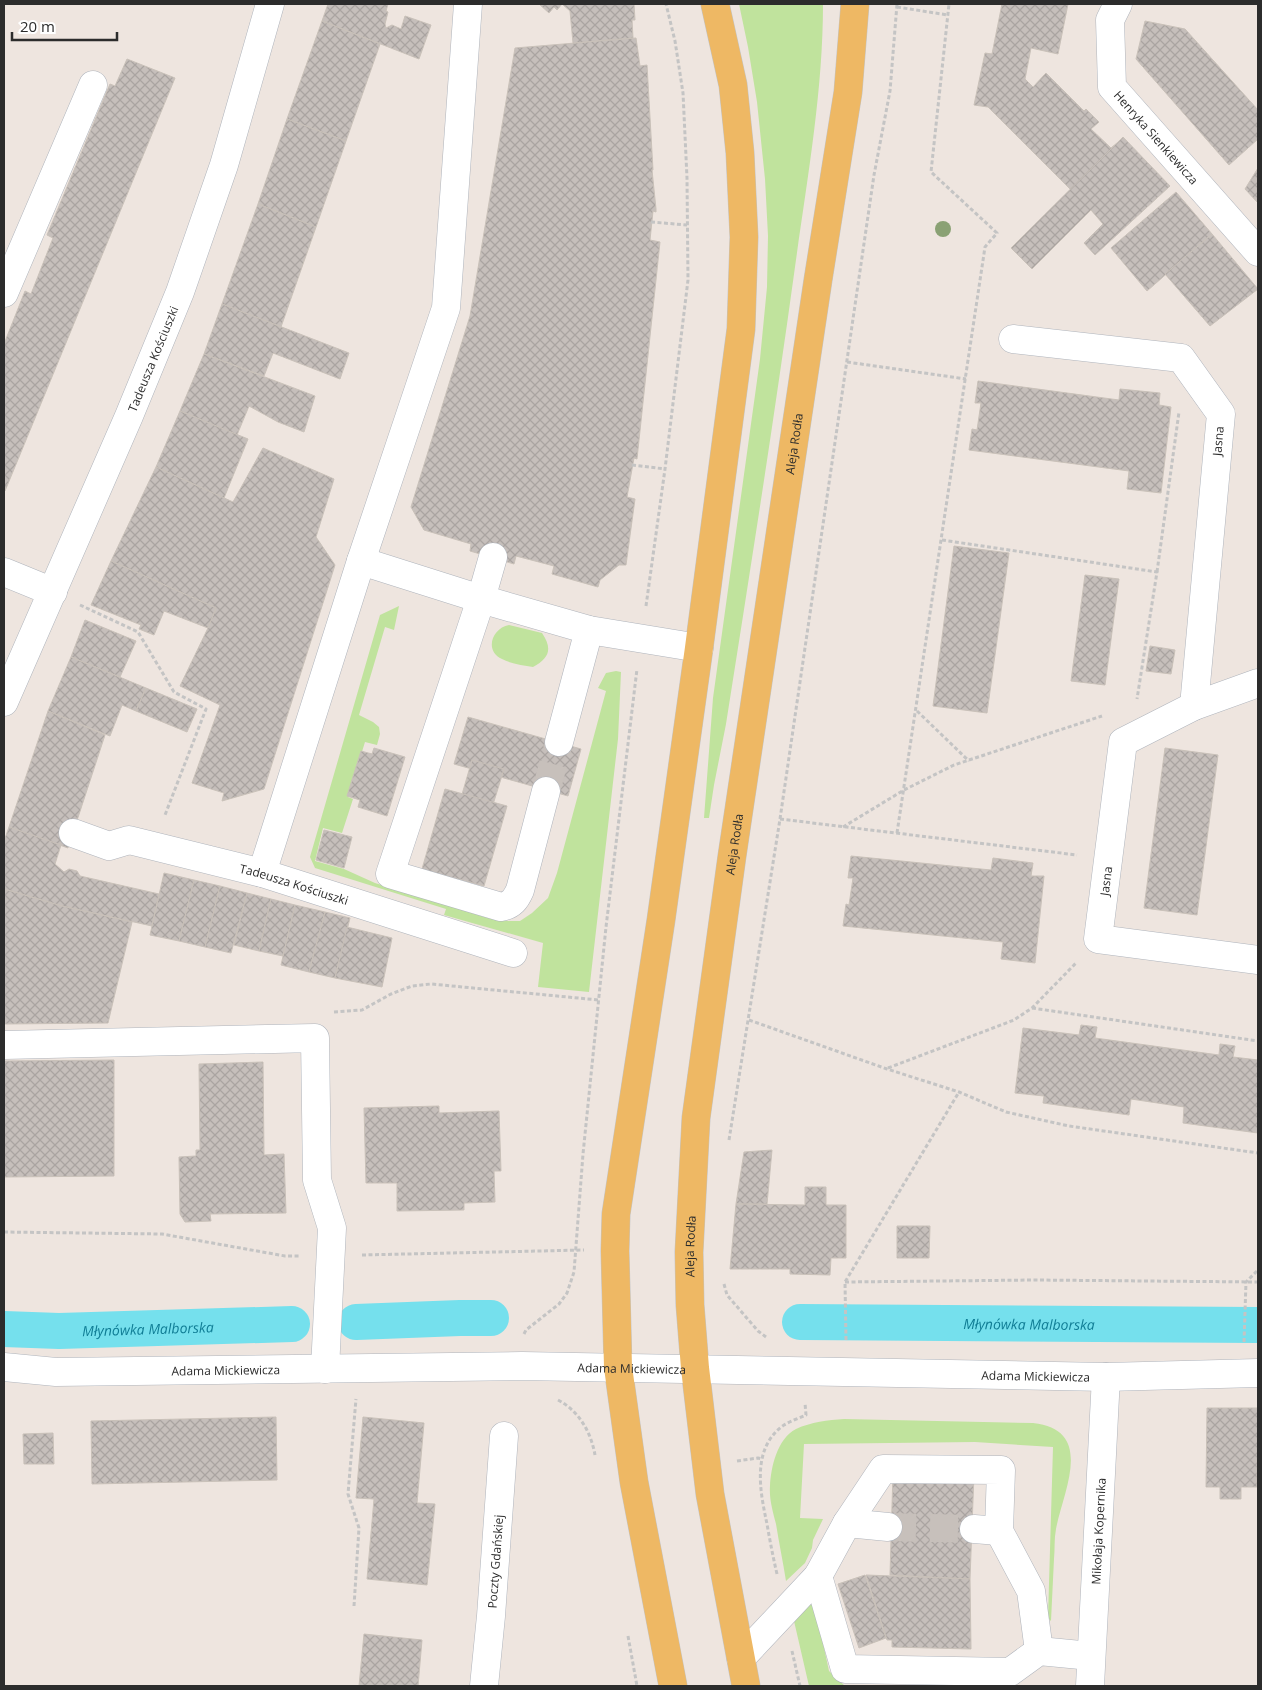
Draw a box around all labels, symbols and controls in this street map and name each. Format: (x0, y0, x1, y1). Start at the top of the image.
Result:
scale bar (12, 10, 118, 42)
text: 20 m (20, 16, 55, 36)
street label: Henryka Sienkiewicza (1110, 87, 1203, 188)
street label: Tadeusza Kościuszki (123, 303, 182, 414)
street label: Aleja Rodła (781, 412, 807, 476)
street label: Jasna (1208, 425, 1228, 458)
street label: Aleja Rodła (721, 812, 747, 876)
street label: Tadeusza Kościuszki (238, 859, 351, 909)
street label: Jasna (1096, 865, 1116, 898)
street label: Aleja Rodła (680, 1215, 699, 1278)
water label: Młynówka Malborska (963, 1314, 1095, 1333)
water label: Młynówka Malborska (82, 1317, 214, 1340)
street label: Adama Mickiewicza (577, 1359, 686, 1378)
street label: Adama Mickiewicza (171, 1361, 280, 1379)
street label: Adama Mickiewicza (981, 1366, 1090, 1385)
street label: Mikołaja Kopernika (1087, 1477, 1109, 1585)
street label: Poczty Gdańskiej (483, 1514, 507, 1609)

